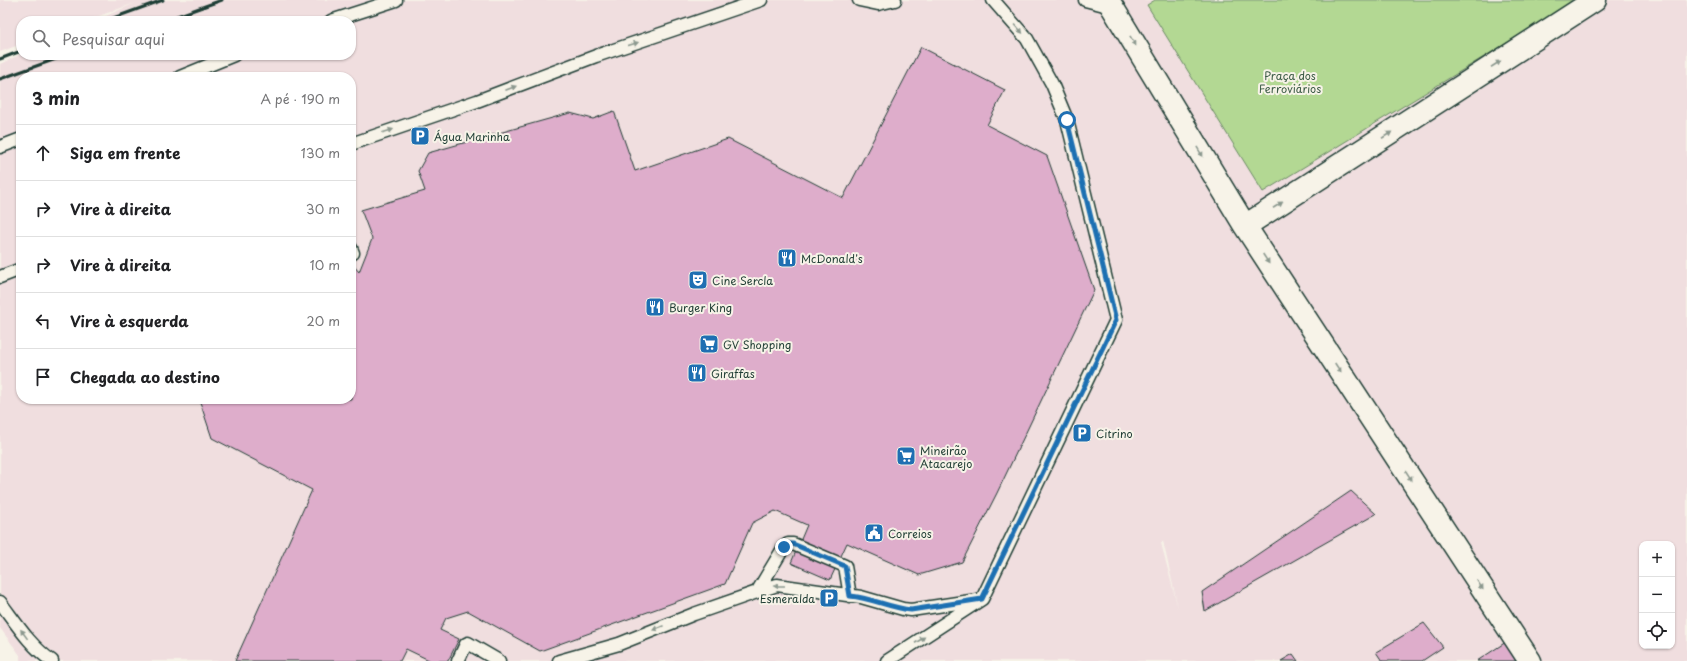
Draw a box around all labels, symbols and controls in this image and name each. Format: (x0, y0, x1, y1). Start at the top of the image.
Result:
search box (16, 16, 356, 60)
one-way arrow (1014, 24, 1023, 35)
icon: search (30, 27, 52, 49)
text: Pesquisar aqui (62, 27, 165, 50)
one-way arrow (1129, 35, 1136, 47)
one-way arrow (627, 41, 639, 47)
one-way arrow (1491, 60, 1501, 68)
park label: Praça dos Ferroviários (1259, 67, 1321, 97)
text: 3 min (32, 85, 80, 111)
one-way arrow (505, 85, 517, 91)
text: A pé · 190 m (261, 89, 340, 108)
route start (1058, 111, 1076, 129)
parking icon: Água Marinha (409, 125, 431, 147)
one-way arrow (382, 128, 394, 134)
place label: Água Marinha (434, 128, 510, 145)
one-way arrow (1381, 131, 1393, 138)
text: Siga em frente (70, 141, 180, 164)
icon: ahead (32, 142, 54, 164)
text: 130 m (301, 143, 340, 162)
one-way arrow (1196, 147, 1204, 157)
text: Vire à direita (70, 197, 171, 220)
icon: right (32, 198, 54, 220)
text: 30 m (306, 199, 340, 218)
one-way arrow (1273, 201, 1283, 209)
restaurant icon: McDonald's (776, 247, 798, 269)
place label: McDonald's (801, 250, 863, 267)
text: Vire à direita (70, 253, 171, 276)
one-way arrow (1263, 253, 1270, 265)
icon: right (32, 254, 54, 276)
text: 10 m (310, 255, 340, 274)
theatre icon: Cine Sercla (687, 269, 709, 291)
place label: Cine Sercla (712, 272, 773, 289)
restaurant icon: Burger King (644, 296, 666, 318)
place label: Burger King (669, 299, 732, 316)
text: Vire à esquerda (70, 309, 189, 332)
icon: left (32, 310, 54, 332)
text: 20 m (306, 311, 340, 330)
supermarket icon: GV Shopping (698, 333, 720, 355)
place label: GV Shopping (723, 336, 791, 353)
restaurant icon: Giraffas (686, 362, 708, 384)
one-way arrow (1334, 363, 1342, 373)
text: Chegada ao destino (70, 365, 220, 388)
place label: Giraffas (711, 365, 755, 382)
icon: arrive (32, 366, 54, 388)
parking icon: Citrino (1071, 422, 1093, 444)
place label: Citrino (1096, 425, 1133, 442)
place label: Mineirão Atacarejo (920, 442, 972, 472)
supermarket icon: Mineirão Atacarejo (895, 445, 917, 467)
one-way arrow (1405, 471, 1413, 482)
public building icon: Correios (863, 522, 885, 544)
place label: Correios (888, 525, 932, 542)
route end (775, 538, 793, 556)
map controls (1639, 541, 1675, 649)
button: + (1639, 541, 1675, 577)
button: − (1639, 577, 1675, 613)
one-way arrow (1476, 580, 1484, 590)
one-way arrow (772, 583, 785, 589)
parking icon: Esmeralda (818, 587, 840, 609)
place label: Esmeralda (760, 590, 815, 607)
button: locate (1639, 613, 1675, 649)
one-way arrow (652, 626, 664, 632)
one-way arrow (20, 629, 28, 640)
one-way arrow (915, 636, 925, 644)

